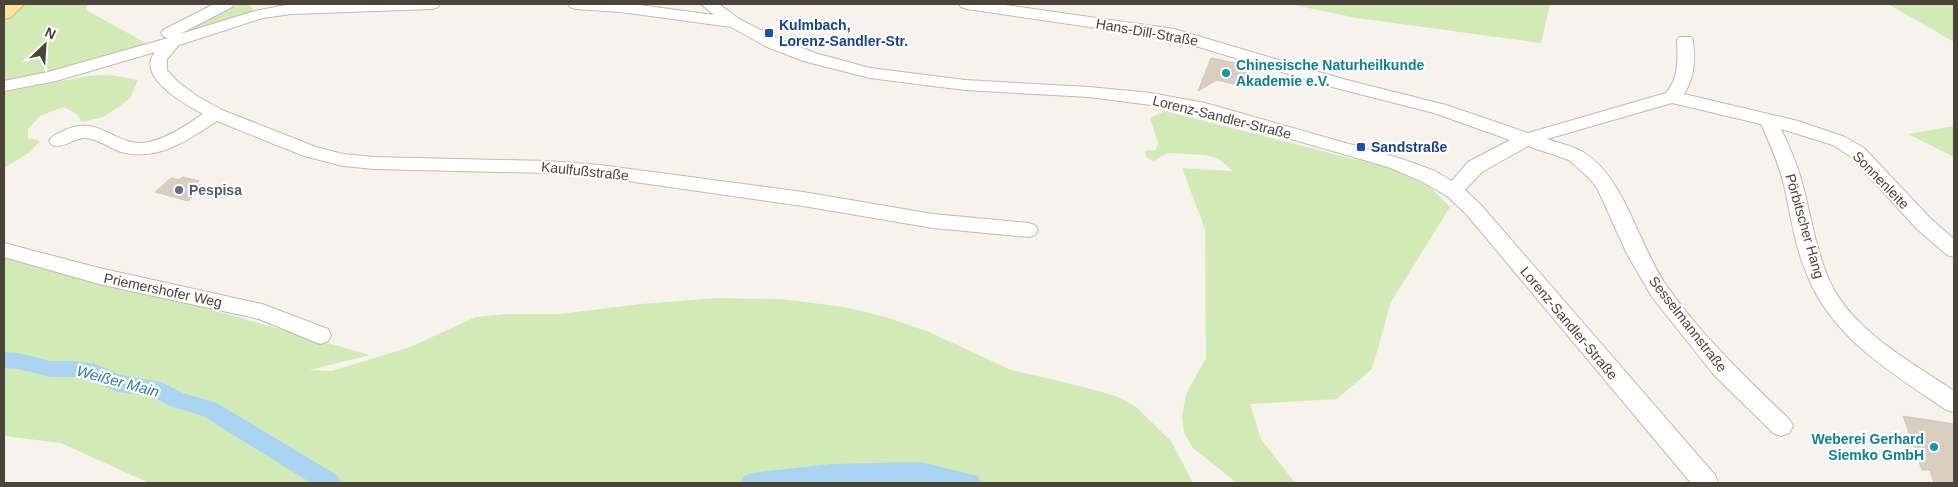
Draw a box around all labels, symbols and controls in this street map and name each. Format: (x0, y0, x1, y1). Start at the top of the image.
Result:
street label: Hans-Dill-Straße (1095, 15, 1200, 49)
place label: Kulmbach, Lorenz-Sandler-Str. (779, 17, 908, 49)
north arrow (20, 20, 70, 70)
text: N (43, 24, 58, 43)
marker: Kulmbach, Lorenz-Sandler-Str. (763, 27, 775, 39)
place label: Chinesische Naturheilkunde Akademie e.V. (1236, 57, 1424, 89)
marker: Chinesische Naturheilkunde Akademie e.V. (1220, 67, 1232, 79)
street label: Lorenz-Sandler-Straße (1151, 92, 1293, 142)
place label: Sandstraße (1371, 139, 1447, 155)
marker: Sandstraße (1355, 141, 1367, 153)
street label: Sonnenleite (1850, 148, 1913, 212)
street label: Kaulfußstraße (540, 158, 630, 184)
street label: Pörbitscher Hang (1782, 172, 1828, 280)
place label: Pespisa (189, 182, 242, 198)
marker: Pespisa (173, 184, 185, 196)
street label: Lorenz-Sandler-Straße (1517, 263, 1621, 383)
street label: Priemershofer Weg (102, 270, 224, 310)
street label: Sesselmannstraße (1646, 273, 1730, 375)
water label: Weißer Main (75, 362, 161, 400)
place label: Weberei Gerhard Siemko GmbH (1811, 431, 1924, 463)
marker: Weberei Gerhard Siemko GmbH (1928, 441, 1940, 453)

